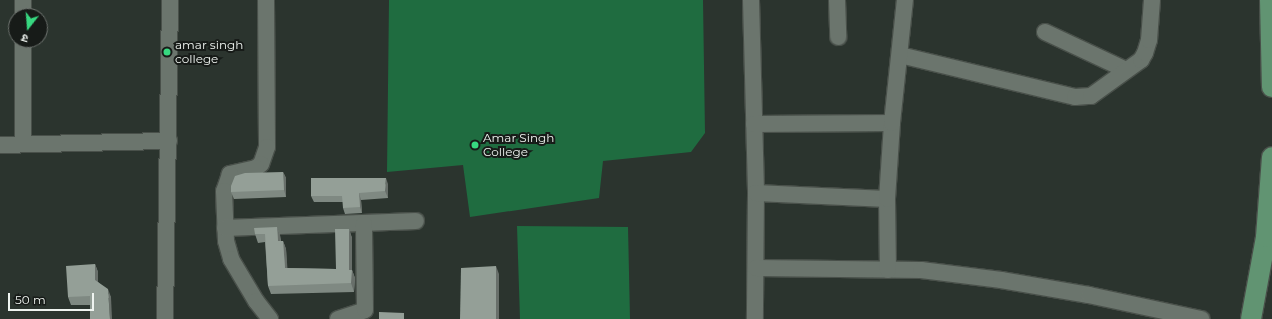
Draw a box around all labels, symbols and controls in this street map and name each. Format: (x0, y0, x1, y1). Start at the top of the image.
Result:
north arrow (8, 8, 48, 48)
text: उ (20, 31, 30, 46)
place label: amar singh college (175, 38, 243, 66)
marker: amar singh college (162, 47, 172, 57)
place label: Amar Singh College (483, 131, 554, 159)
marker: Amar Singh College (470, 140, 480, 150)
scale bar (10, 285, 96, 311)
text: 50 m (15, 292, 46, 307)

